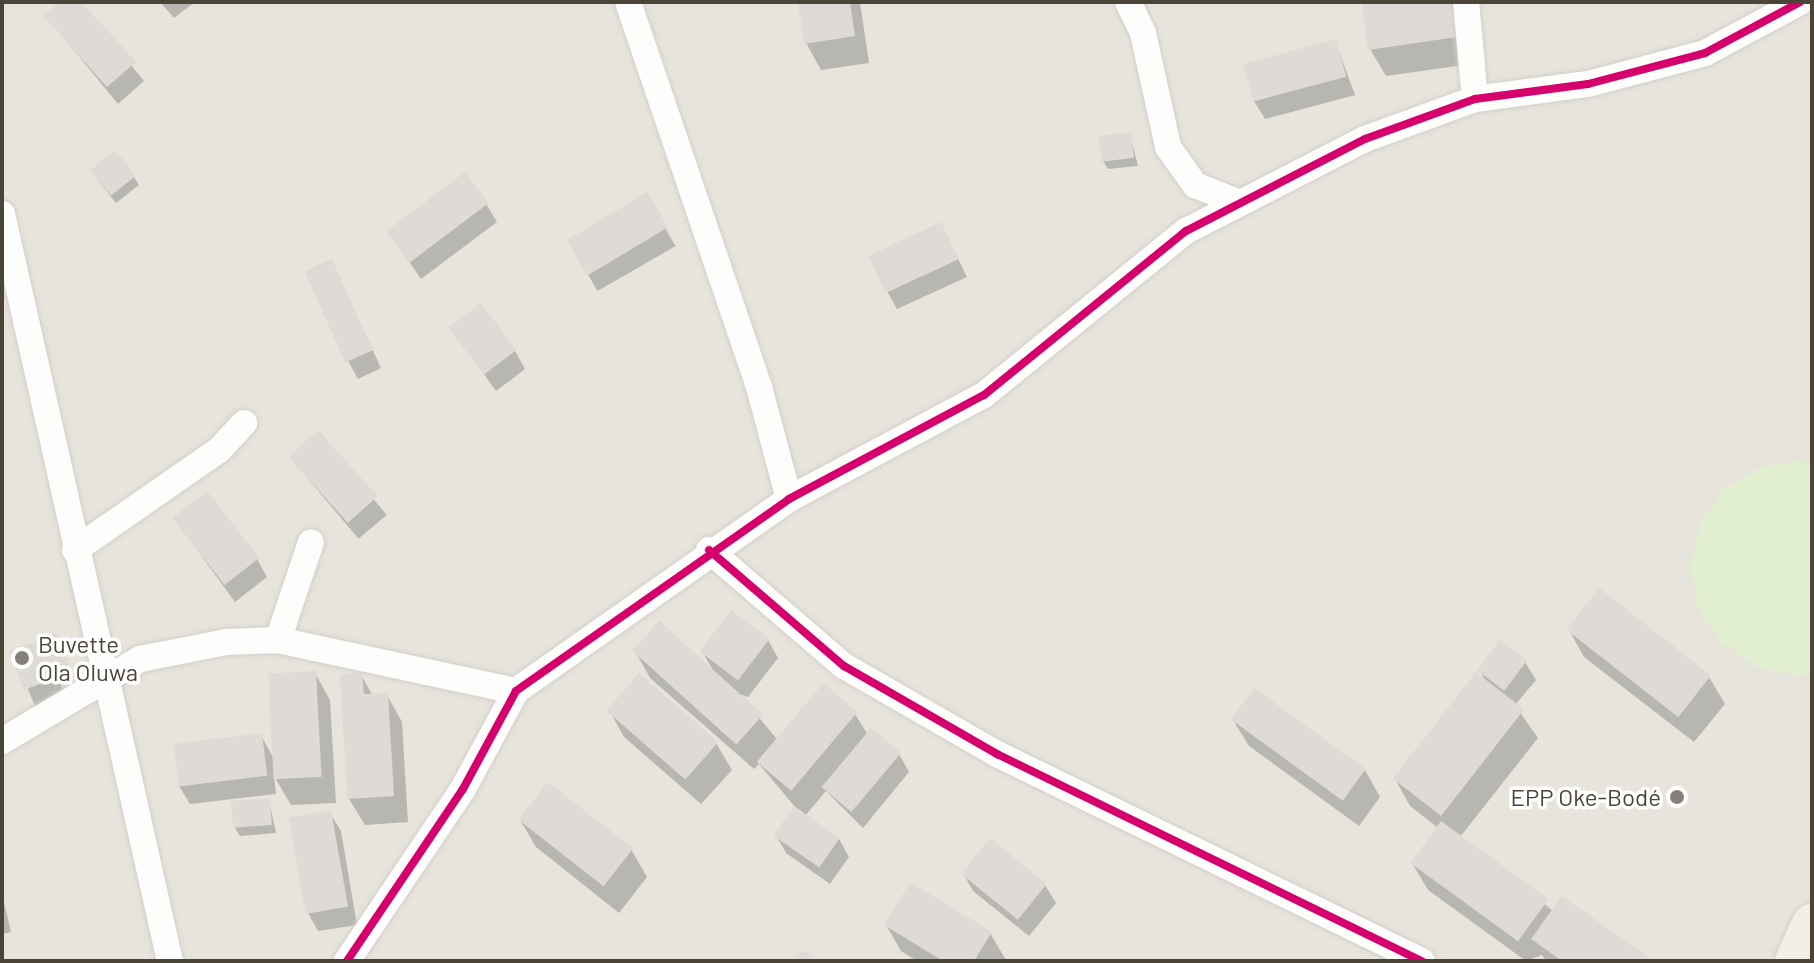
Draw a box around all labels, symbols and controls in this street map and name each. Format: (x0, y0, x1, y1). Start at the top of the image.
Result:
place label: Buvette Ola Oluwa (38, 630, 138, 686)
marker: Buvette Ola Oluwa (13, 649, 31, 667)
place label: EPP Oke-Bodé (1510, 783, 1661, 811)
marker: EPP Oke-Bodé (1668, 788, 1686, 806)

